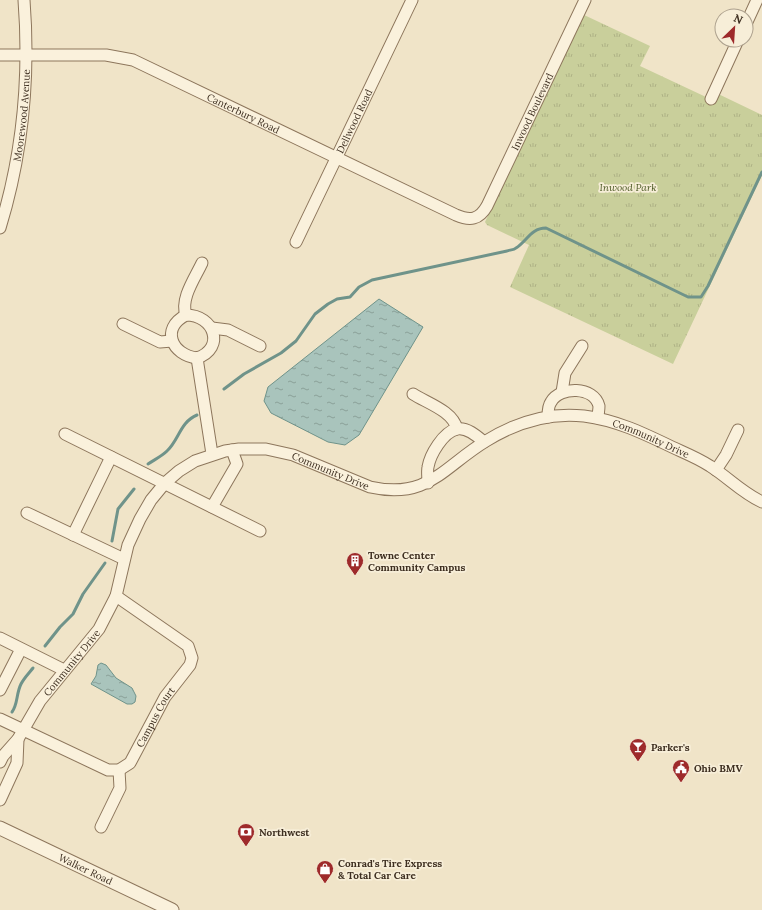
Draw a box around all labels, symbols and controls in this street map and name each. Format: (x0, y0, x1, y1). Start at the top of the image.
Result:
north arrow (714, 8, 754, 48)
text: N (731, 11, 745, 27)
street label: Moorewood Avenue (10, 68, 32, 162)
street label: Inwood Boulevard (508, 71, 556, 152)
street label: Dellwood Road (333, 87, 375, 155)
street label: Canterbury Road (205, 90, 282, 136)
park label: Inwood Park (600, 181, 656, 194)
street label: Community Drive (611, 416, 692, 461)
street label: Community Drive (290, 449, 372, 493)
place label: Towne Center Community Campus (368, 549, 465, 574)
building icon: Towne Center Community Campus (345, 551, 365, 576)
street label: Community Drive (40, 626, 103, 699)
street label: Campus Court (133, 684, 177, 749)
bar icon: Parker's (628, 737, 648, 762)
place label: Parker's (651, 741, 690, 754)
public building icon: Ohio BMV (671, 758, 691, 783)
place label: Ohio BMV (694, 762, 743, 775)
bank icon: Northwest (236, 822, 256, 847)
place label: Northwest (259, 826, 310, 839)
street label: Walker Road (57, 850, 115, 887)
place label: Conrad's Tire Express & Total Car Care (338, 857, 442, 882)
shop icon: Conrad's Tire Express & Total Car Care (315, 859, 335, 884)

